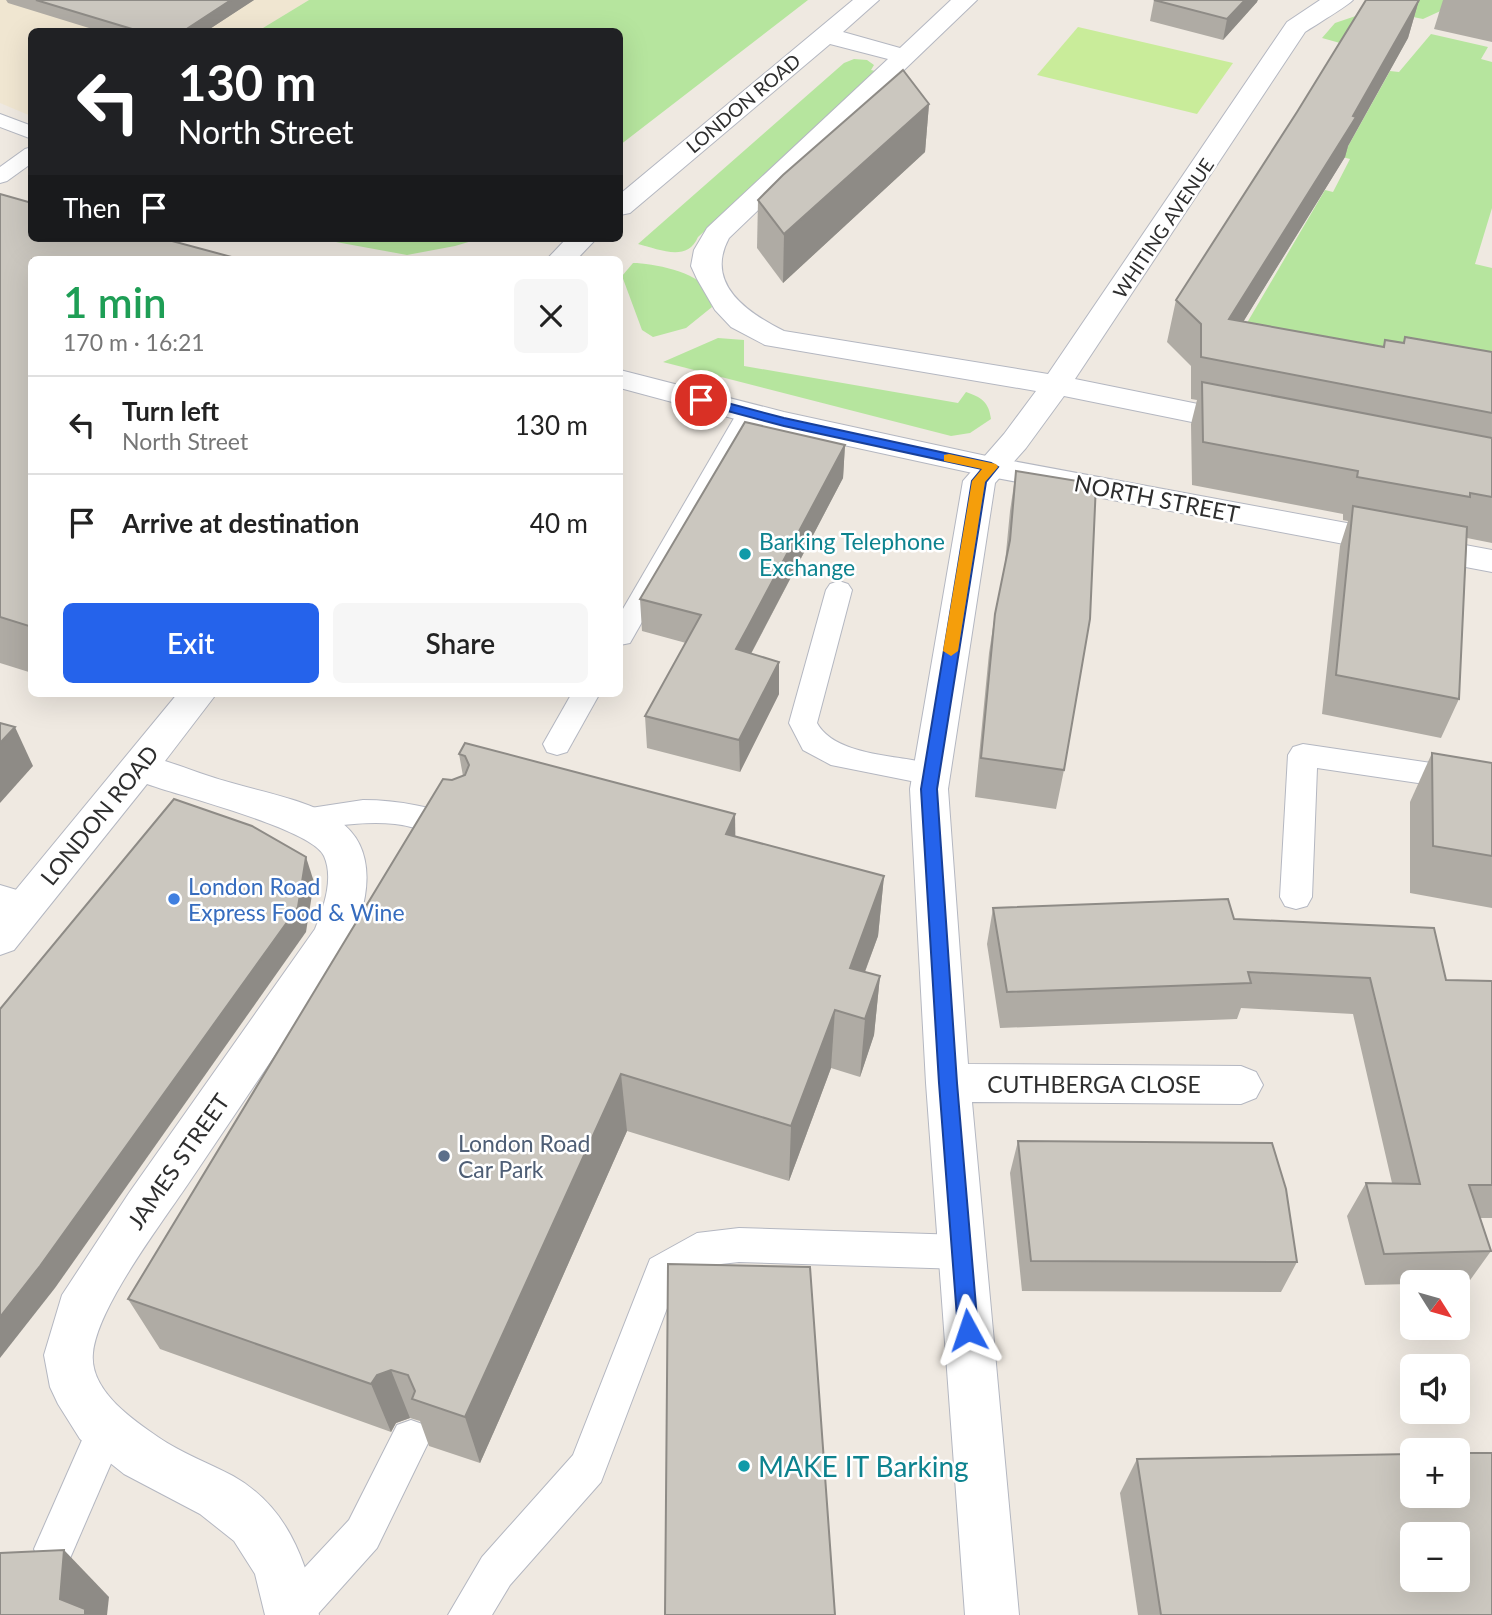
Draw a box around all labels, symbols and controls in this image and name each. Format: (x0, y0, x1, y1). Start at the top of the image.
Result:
street label: LONDON ROAD (681, 49, 805, 157)
text: 130 m (178, 53, 316, 111)
icon: left (63, 56, 154, 147)
text: North Street (178, 112, 354, 151)
street label: WHITING AVENUE (1108, 154, 1218, 302)
icon: arrive (135, 189, 173, 227)
text: Then (63, 192, 121, 224)
text: 1 min (63, 277, 167, 327)
button: close (514, 279, 588, 353)
text: 170 m · 16:21 (63, 328, 205, 356)
pin (671, 370, 731, 430)
icon: arrive (682, 381, 720, 419)
text: Turn left (122, 395, 219, 427)
icon: left (63, 406, 101, 444)
text: 130 m (515, 409, 588, 441)
text: North Street (122, 427, 248, 455)
street label: NORTH STREET (1072, 468, 1242, 528)
icon: arrive (63, 504, 101, 542)
text: Arrive at destination (122, 507, 359, 539)
text: 40 m (530, 507, 588, 539)
place label: Barking Telephone Exchange (759, 527, 945, 581)
marker: Barking Telephone Exchange (737, 546, 753, 562)
button: Exit (63, 603, 319, 683)
button: Share (333, 603, 588, 683)
street label: LONDON ROAD (34, 739, 164, 891)
place label: London Road Express Food & Wine (188, 872, 405, 926)
marker: London Road Express Food & Wine (166, 891, 182, 907)
street label: CUTHBERGA CLOSE (987, 1070, 1201, 1098)
street label: JAMES STREET (121, 1088, 235, 1234)
place label: London Road Car Park (458, 1129, 591, 1183)
marker: London Road Car Park (436, 1148, 452, 1164)
north arrow (1400, 1270, 1470, 1340)
map controls (1400, 1270, 1470, 1592)
position arrow (931, 1293, 1005, 1367)
button: sound (1400, 1354, 1470, 1424)
button: + (1400, 1438, 1470, 1508)
place label: MAKE IT Barking (758, 1449, 969, 1483)
marker: MAKE IT Barking (736, 1458, 752, 1474)
button: − (1400, 1522, 1470, 1592)

